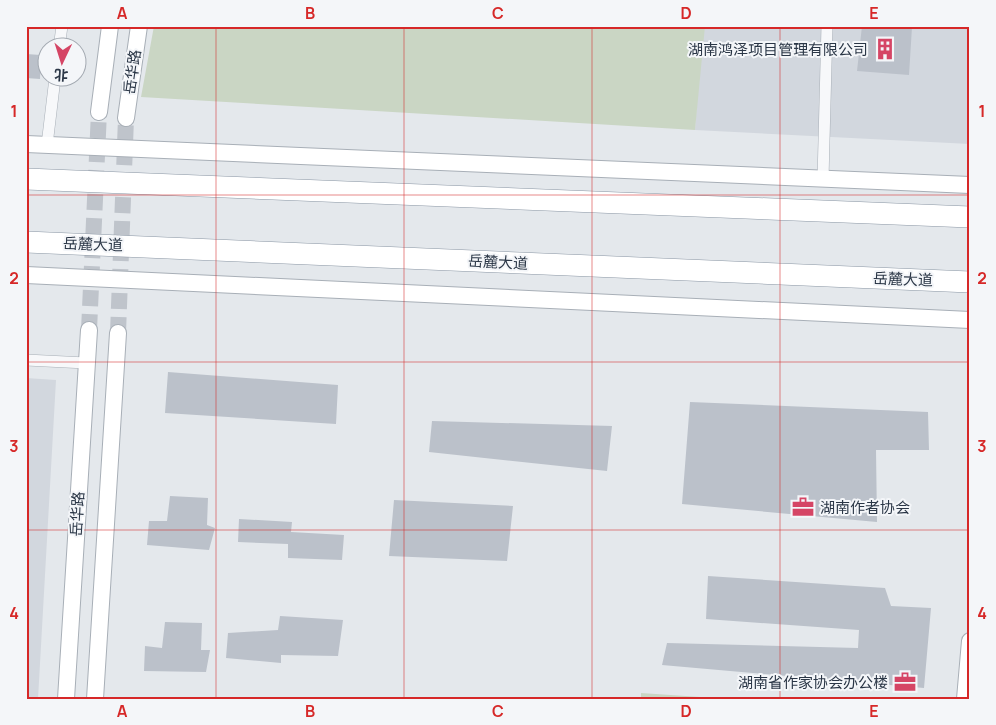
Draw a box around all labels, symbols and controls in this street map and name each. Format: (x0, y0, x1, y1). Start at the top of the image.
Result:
text: A (117, 2, 128, 24)
text: B (305, 2, 315, 24)
text: C (492, 2, 504, 24)
text: D (680, 2, 692, 24)
text: E (869, 2, 879, 24)
building icon: 湖南鸿泽项目管理有限公司 (872, 36, 898, 62)
north arrow (38, 38, 88, 88)
place label: 湖南鸿泽项目管理有限公司 (688, 39, 868, 60)
street label: 岳华路 (118, 48, 146, 96)
text: 北 (53, 66, 69, 85)
text: 1 (10, 100, 18, 122)
text: 1 (978, 100, 986, 122)
street label: 岳麓大道 (63, 232, 123, 256)
street label: 岳麓大道 (467, 250, 529, 274)
text: 2 (9, 267, 19, 289)
street label: 岳麓大道 (873, 267, 933, 291)
text: 2 (977, 267, 987, 289)
text: 3 (9, 435, 19, 457)
text: 3 (977, 435, 987, 457)
street label: 岳华路 (65, 491, 89, 537)
office icon: 湖南作者协会 (790, 494, 816, 520)
place label: 湖南作者协会 (820, 497, 910, 518)
text: 4 (9, 602, 19, 624)
text: 4 (977, 602, 987, 624)
office icon: 湖南省作家协会办公楼 (892, 669, 918, 695)
place label: 湖南省作家协会办公楼 (738, 672, 888, 693)
text: A (117, 700, 128, 722)
text: B (305, 700, 315, 722)
text: C (492, 700, 504, 722)
text: D (680, 700, 692, 722)
text: E (869, 700, 879, 722)

